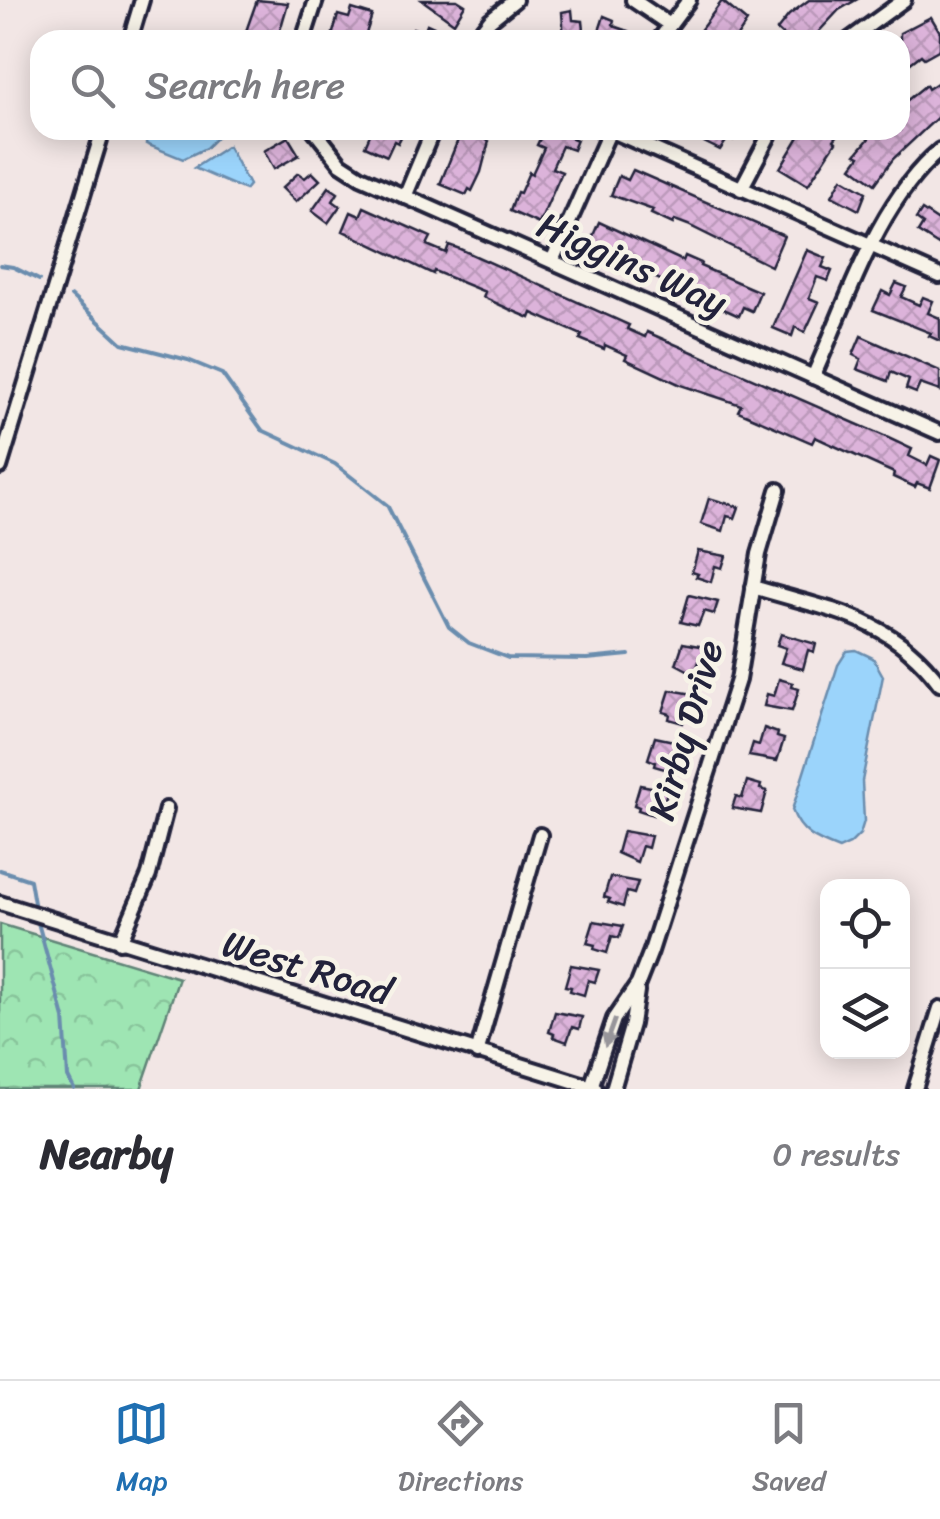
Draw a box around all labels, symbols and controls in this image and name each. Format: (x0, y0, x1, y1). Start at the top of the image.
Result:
search box (30, 30, 910, 140)
text: Search here (145, 52, 345, 119)
icon: search (65, 58, 120, 113)
street label: Higgins Way (526, 192, 738, 336)
street label: Kirby Drive (628, 632, 744, 828)
map controls (820, 879, 910, 1059)
button: locate (820, 879, 910, 969)
street label: West Road (214, 910, 403, 1026)
button: layers (820, 969, 910, 1059)
one-way arrow (602, 1019, 617, 1049)
text: Nearby (40, 1117, 173, 1191)
text: 0 results (772, 1126, 900, 1183)
tab: Map (114, 1396, 169, 1505)
tab: Directions (398, 1396, 523, 1505)
tab: Saved (752, 1396, 826, 1505)

